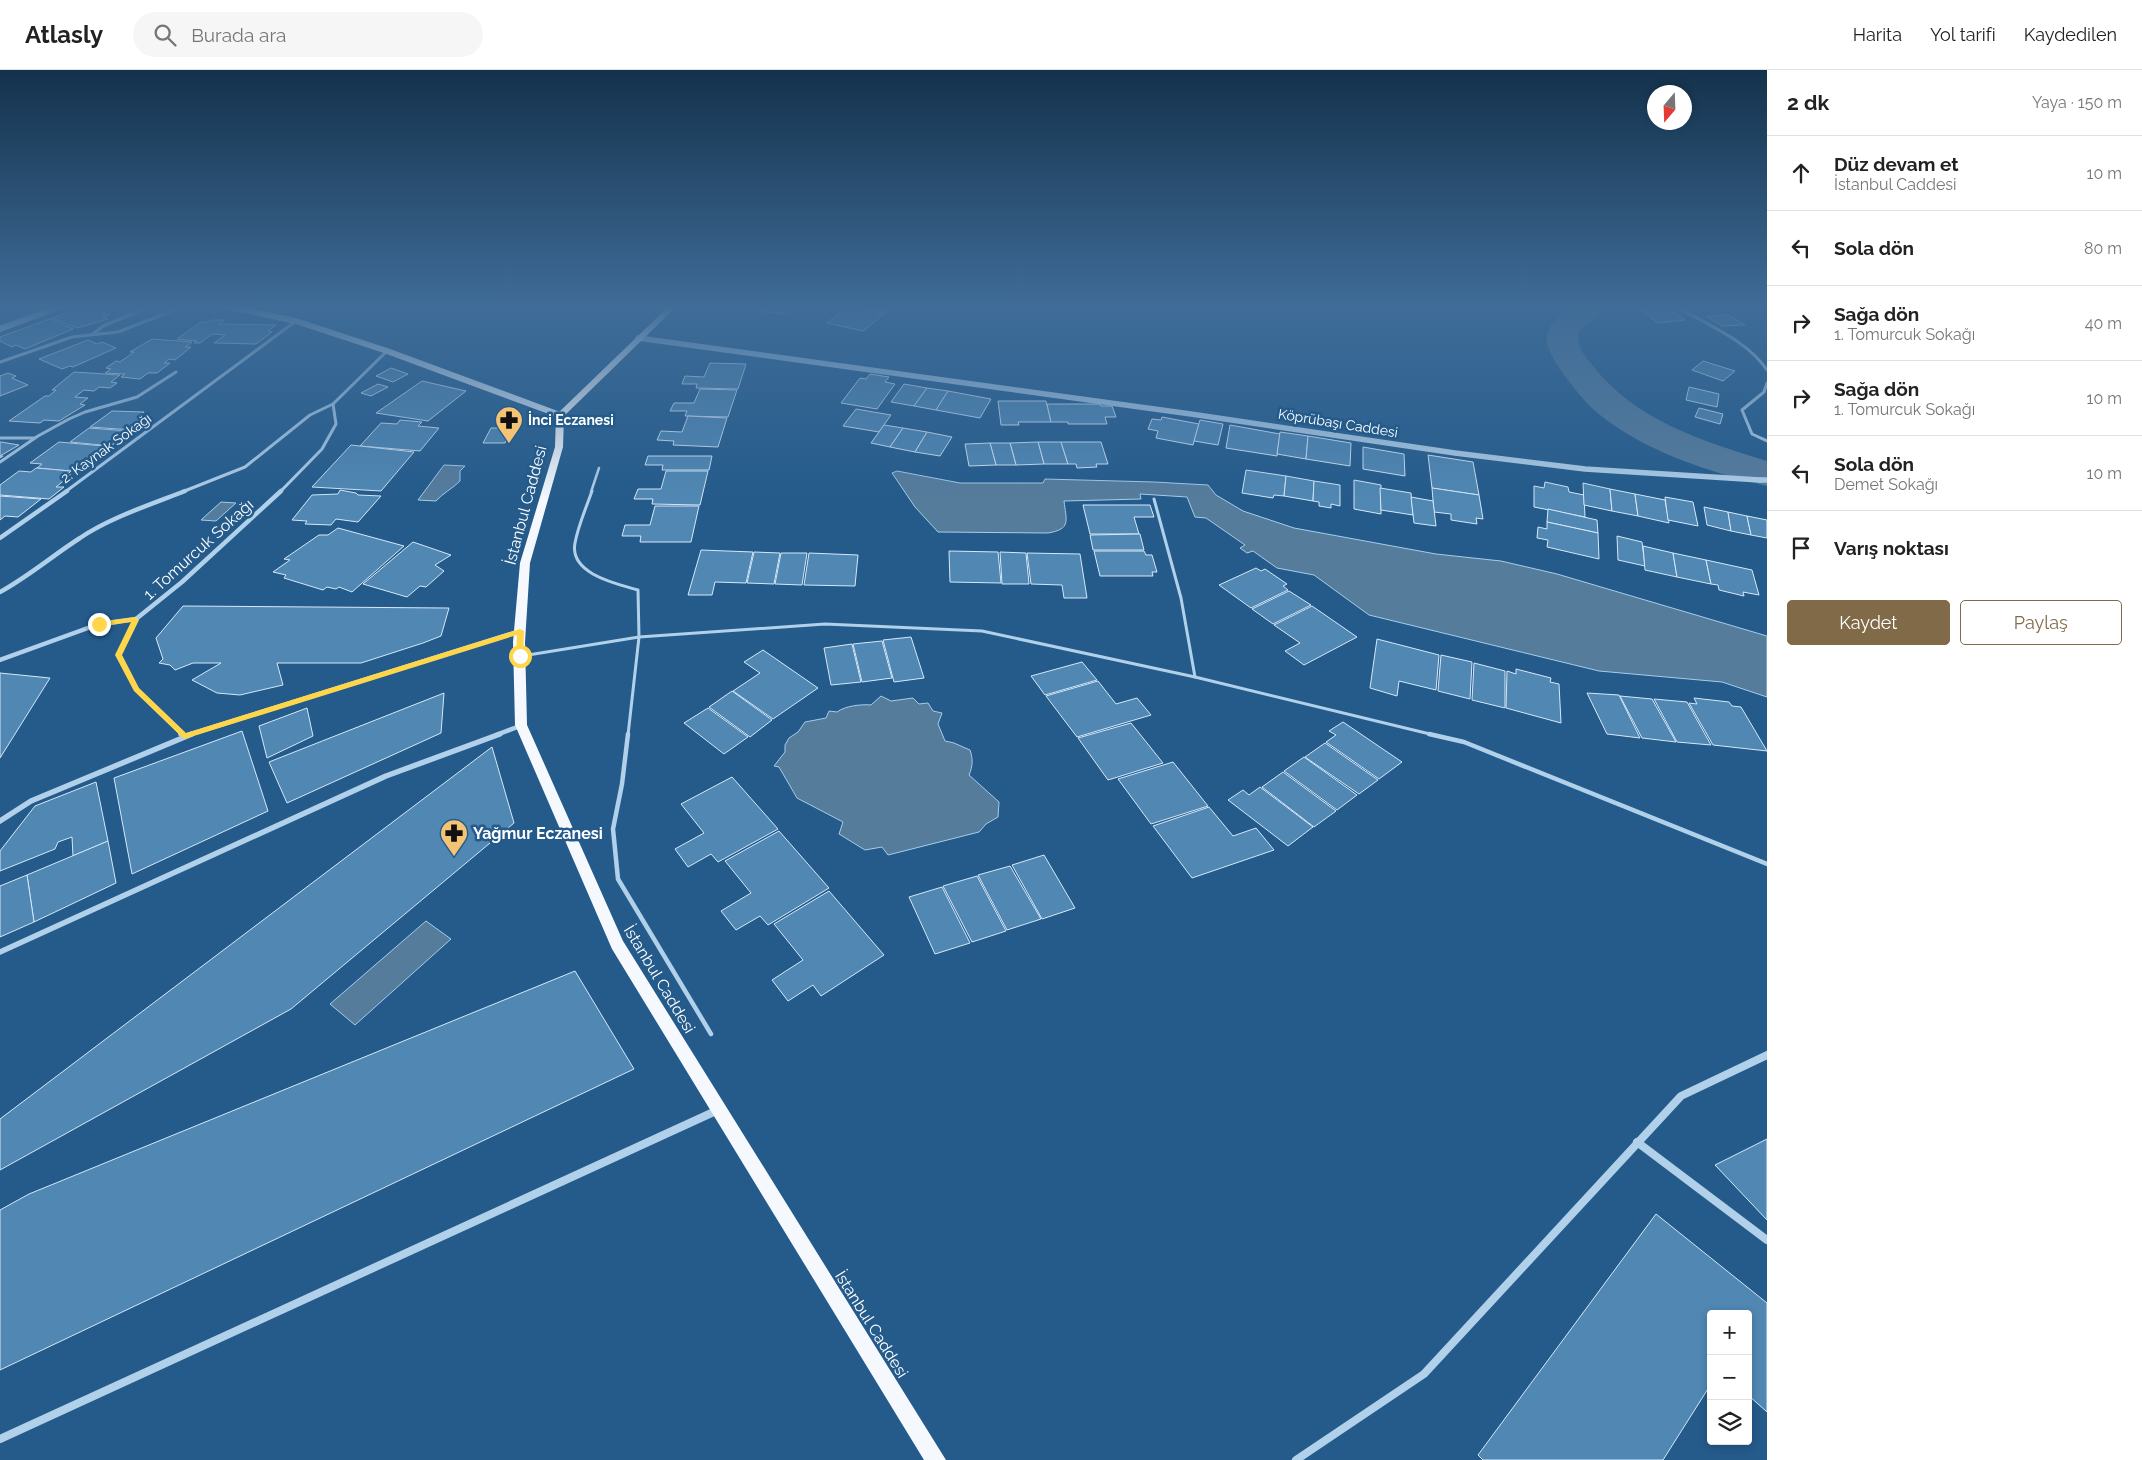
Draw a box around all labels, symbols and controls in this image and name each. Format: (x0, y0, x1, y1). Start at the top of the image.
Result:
search box (133, 12, 483, 57)
text: Atlasly (25, 20, 103, 49)
icon: search (151, 21, 179, 49)
text: Burada ara (191, 24, 286, 46)
text: Harita (1853, 24, 1902, 45)
text: Yol tarifi (1930, 24, 1996, 45)
text: Kaydedilen (2024, 24, 2117, 45)
north arrow (1647, 85, 1692, 130)
text: 2 dk (1787, 90, 1829, 115)
text: Yaya · 150 m (2032, 93, 2122, 112)
text: Düz devam et (1834, 153, 1959, 175)
icon: ahead (1787, 159, 1815, 187)
text: 10 m (2087, 164, 2122, 183)
text: İstanbul Caddesi (1834, 175, 1957, 194)
icon: left (1787, 234, 1815, 262)
text: Sola dön (1834, 237, 1914, 259)
text: 80 m (2084, 239, 2122, 258)
text: Sağa dön (1834, 303, 1919, 325)
icon: right (1787, 309, 1815, 337)
text: 40 m (2085, 314, 2122, 333)
text: 1. Tomurcuk Sokağı (1834, 325, 1975, 344)
text: Sağa dön (1834, 378, 1919, 400)
icon: right (1787, 384, 1815, 412)
text: 10 m (2087, 389, 2122, 408)
text: 1. Tomurcuk Sokağı (1834, 400, 1975, 419)
pharmacy icon: İnci Eczanesi (494, 405, 524, 444)
street label: Köprübaşı Caddesi (1277, 406, 1399, 440)
street label: 2. Kaynak Sokağı (58, 410, 154, 486)
place label: İnci Eczanesi (528, 411, 614, 428)
street label: İstanbul Caddesi (499, 443, 551, 567)
text: Sola dön (1834, 453, 1914, 475)
icon: left (1787, 459, 1815, 487)
text: 10 m (2087, 464, 2122, 483)
text: Demet Sokağı (1834, 475, 1938, 494)
street label: 1. Tomurcuk Sokağı (140, 495, 257, 604)
icon: arrive (1787, 534, 1815, 562)
text: Varış noktası (1834, 537, 1949, 559)
button: Kaydet (1787, 600, 1950, 645)
button: Paylaş (1960, 600, 2122, 645)
route end (88, 613, 111, 636)
route start (509, 645, 532, 668)
pharmacy icon: Yağmur Eczanesi (439, 818, 469, 857)
place label: Yağmur Eczanesi (473, 824, 603, 843)
street label: İstanbul Caddesi (620, 921, 700, 1037)
street label: İstanbul Caddesi (831, 1267, 913, 1381)
map controls (1707, 1310, 1752, 1445)
button: + (1707, 1310, 1752, 1355)
button: − (1707, 1355, 1752, 1400)
button: layers (1707, 1400, 1752, 1445)

